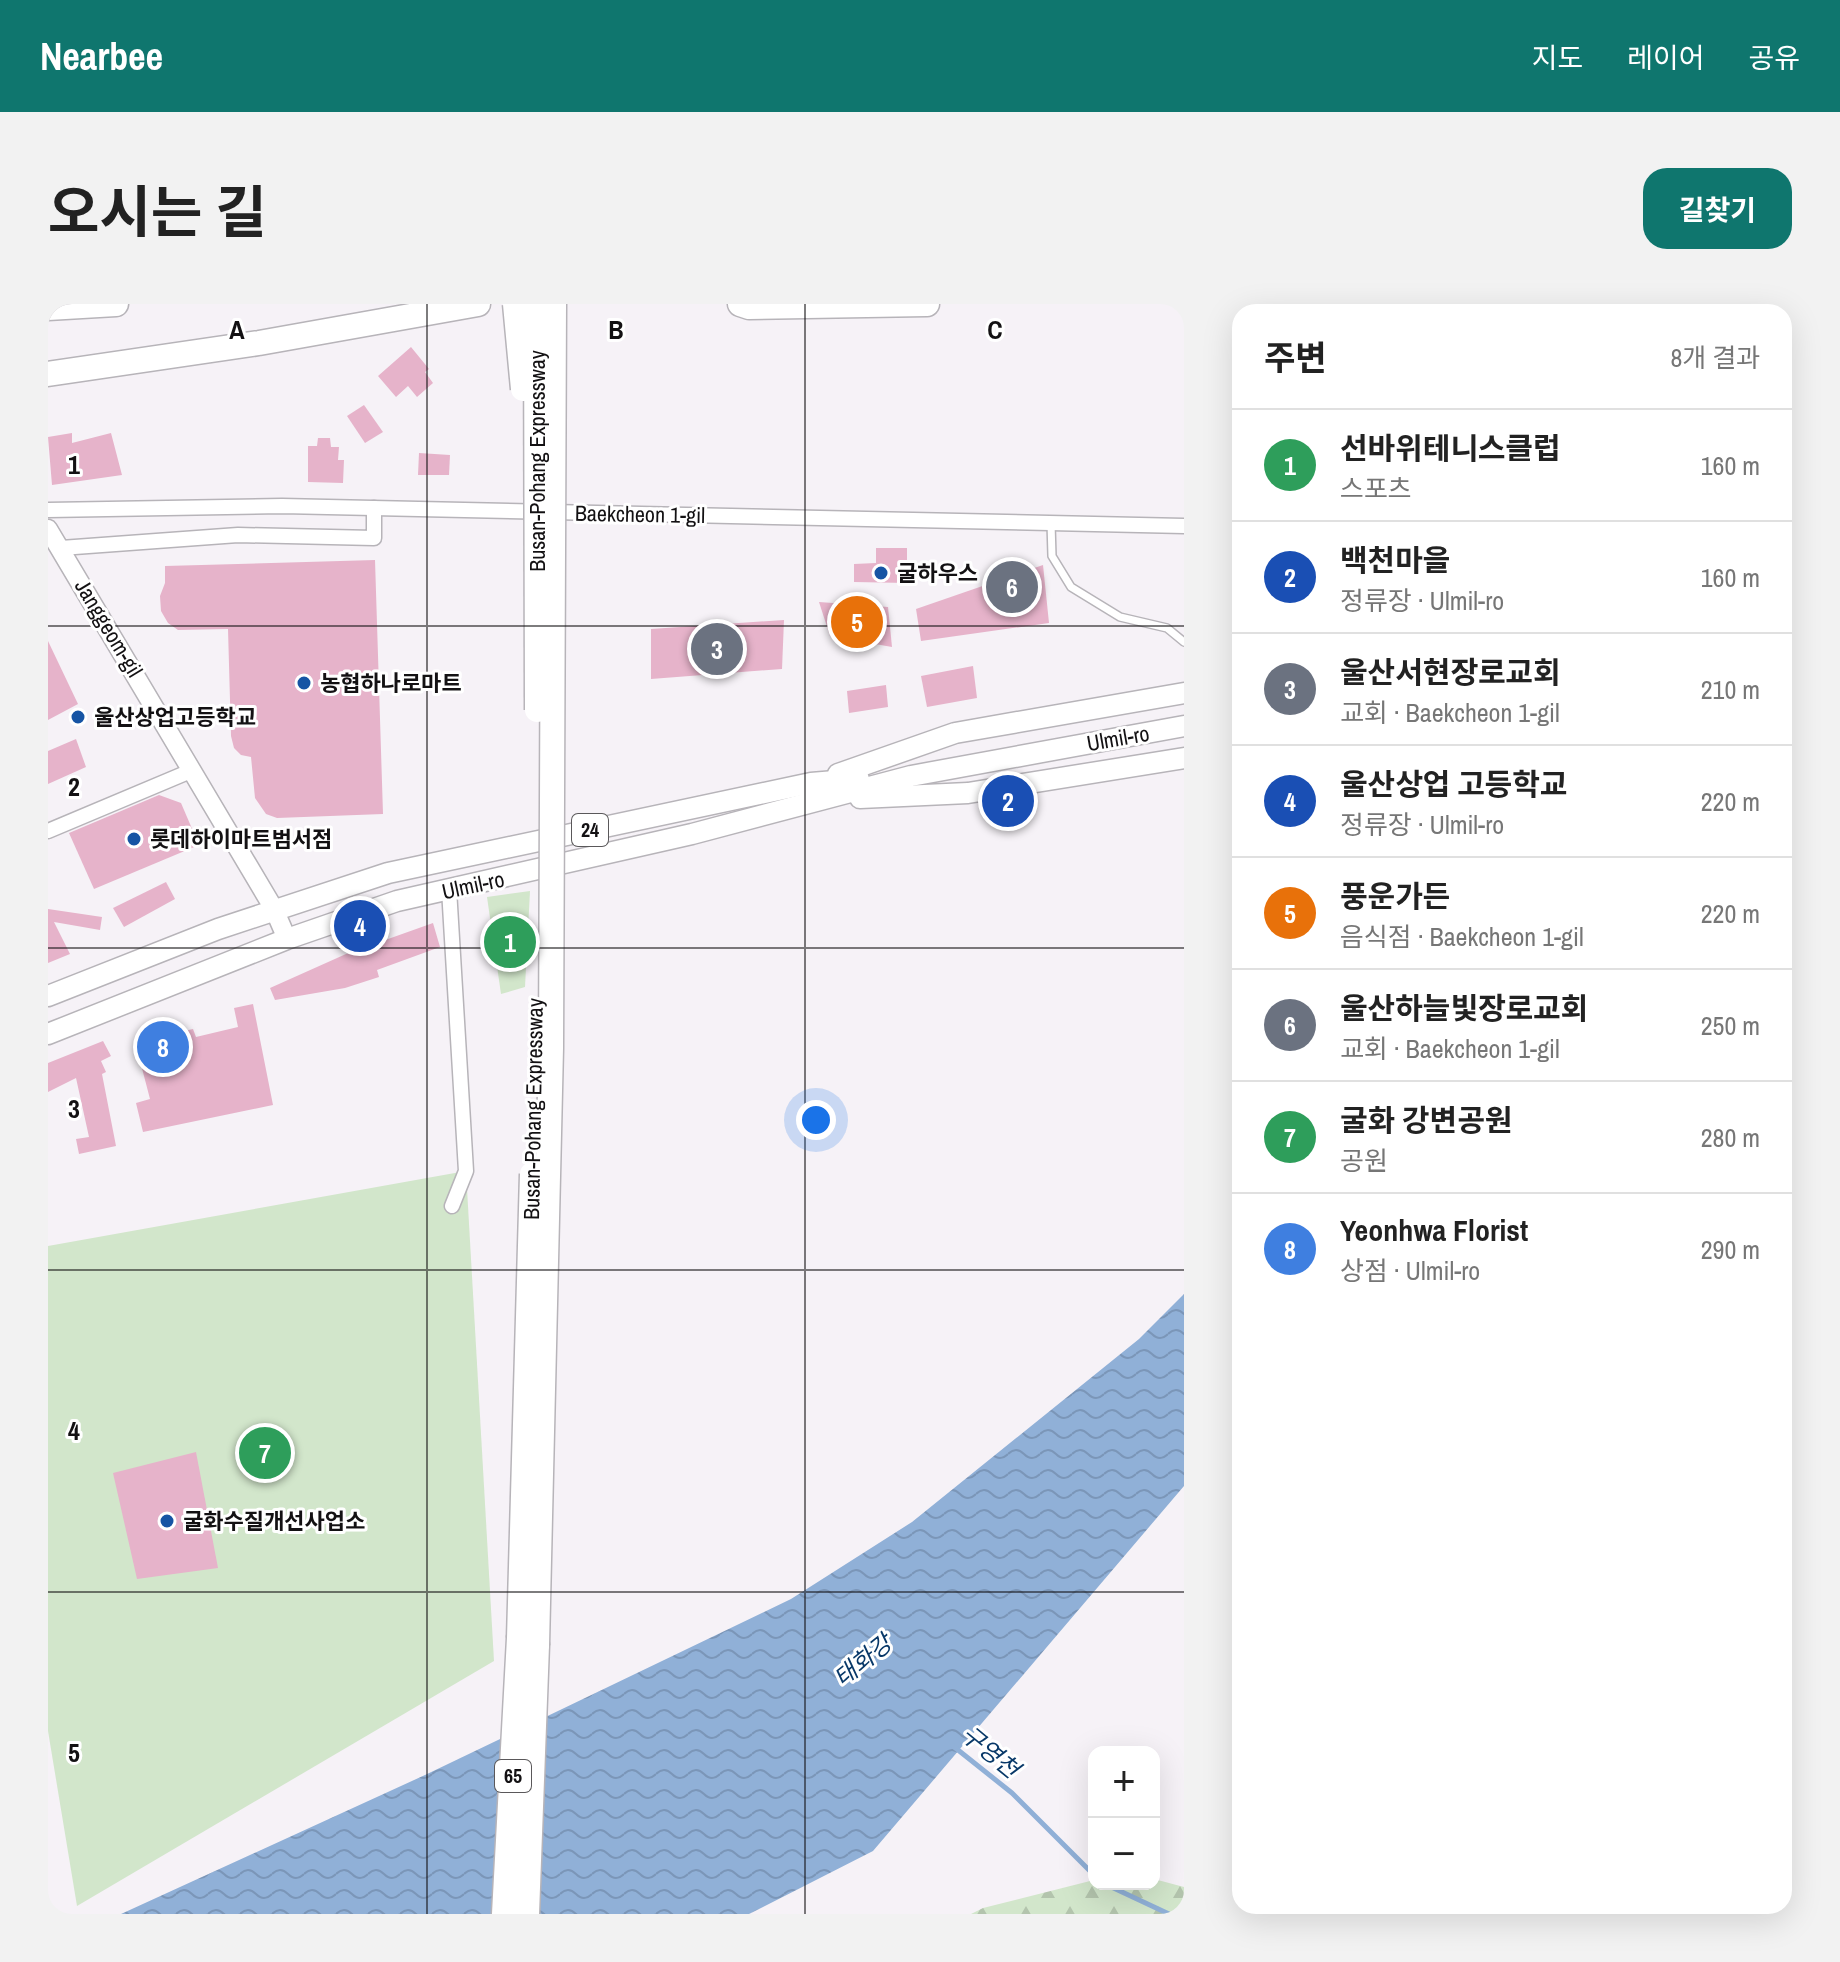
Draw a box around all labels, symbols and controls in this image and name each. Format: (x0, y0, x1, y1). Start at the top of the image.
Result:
text: Nearbee (40, 31, 163, 82)
text: 지도 (1532, 39, 1583, 77)
text: 레이어 (1627, 39, 1704, 77)
text: 공유 (1748, 39, 1800, 77)
button: 길찾기 (1643, 168, 1792, 249)
text: 오시는 길 (48, 174, 267, 249)
text: A (229, 312, 245, 347)
text: B (608, 312, 624, 347)
text: C (987, 312, 1003, 347)
text: 주변 (1264, 335, 1327, 381)
text: 8개 결과 (1670, 340, 1760, 375)
street label: Busan-Pohang Expressway (522, 350, 552, 572)
text: 선바위테니스클럽 (1340, 428, 1561, 468)
text: 1 (68, 447, 80, 482)
text: 1 (1284, 448, 1296, 483)
text: 160 m (1701, 448, 1760, 483)
text: 스포츠 (1340, 471, 1412, 506)
street label: Baekcheon 1-gil (575, 498, 705, 530)
text: 백천마을 (1340, 540, 1450, 580)
pin: 6 (986, 557, 1038, 617)
place label: 굴하우스 (897, 558, 978, 588)
text: 2 (1284, 560, 1296, 595)
text: 160 m (1701, 560, 1760, 595)
marker: 굴하우스 (872, 564, 890, 582)
street label: Janggeom-gil (68, 573, 150, 683)
text: 정류장 · Ulmil-ro (1340, 583, 1504, 618)
pin: 5 (831, 592, 883, 652)
pin: 3 (691, 619, 743, 679)
text: 울산서현장로교회 (1340, 652, 1561, 692)
place label: 농협하나로마트 (320, 668, 462, 698)
text: 3 (1284, 672, 1296, 707)
text: 210 m (1701, 672, 1760, 707)
marker: 농협하나로마트 (295, 674, 313, 692)
text: 교회 · Baekcheon 1-gil (1340, 695, 1560, 730)
place label: 울산상업고등학교 (94, 702, 256, 732)
marker: 울산상업고등학교 (69, 708, 87, 726)
street label: Ulmil-ro (1084, 718, 1152, 758)
text: 울산상업 고등학교 (1340, 764, 1568, 804)
text: 2 (68, 769, 80, 804)
pin: 2 (982, 771, 1034, 831)
text: 4 (1284, 784, 1296, 819)
text: 220 m (1701, 784, 1760, 819)
text: 정류장 · Ulmil-ro (1340, 807, 1504, 842)
road number: 24 (572, 814, 608, 846)
place label: 롯데하이마트범서점 (150, 824, 332, 854)
marker: 롯데하이마트범서점 (125, 830, 143, 848)
street label: Ulmil-ro (439, 864, 507, 906)
text: 풍운가든 (1340, 876, 1450, 916)
pin: 4 (334, 896, 386, 956)
text: 5 (1284, 896, 1296, 931)
text: 220 m (1701, 896, 1760, 931)
pin: 1 (484, 912, 536, 972)
text: 음식점 · Baekcheon 1-gil (1340, 919, 1584, 954)
text: 울산하늘빛장로교회 (1340, 988, 1588, 1028)
street label: Busan-Pohang Expressway (516, 998, 550, 1220)
text: 6 (1284, 1008, 1296, 1043)
text: 250 m (1701, 1008, 1760, 1043)
pin: 8 (137, 1017, 189, 1077)
text: 교회 · Baekcheon 1-gil (1340, 1031, 1560, 1066)
text: 3 (68, 1091, 80, 1126)
your location (796, 1100, 836, 1140)
text: 굴화 강변공원 (1340, 1100, 1512, 1140)
text: 7 (1284, 1120, 1296, 1155)
text: 280 m (1701, 1120, 1760, 1155)
text: 공원 (1340, 1143, 1388, 1178)
text: Yeonhwa Florist (1340, 1210, 1528, 1250)
text: 8 (1284, 1232, 1296, 1267)
text: 290 m (1701, 1232, 1760, 1267)
text: 상점 · Ulmil-ro (1340, 1253, 1480, 1288)
text: 4 (68, 1413, 80, 1448)
pin: 7 (239, 1423, 291, 1483)
place label: 굴화수질개선사업소 (183, 1506, 365, 1536)
marker: 굴화수질개선사업소 (158, 1512, 176, 1530)
water label: 태화강 (827, 1625, 900, 1694)
water label: 구영천 (955, 1718, 1029, 1786)
text: 5 (68, 1735, 80, 1770)
map controls (1088, 1746, 1160, 1890)
button: + (1088, 1746, 1160, 1818)
road number: 65 (495, 1760, 531, 1792)
button: − (1088, 1818, 1160, 1890)

